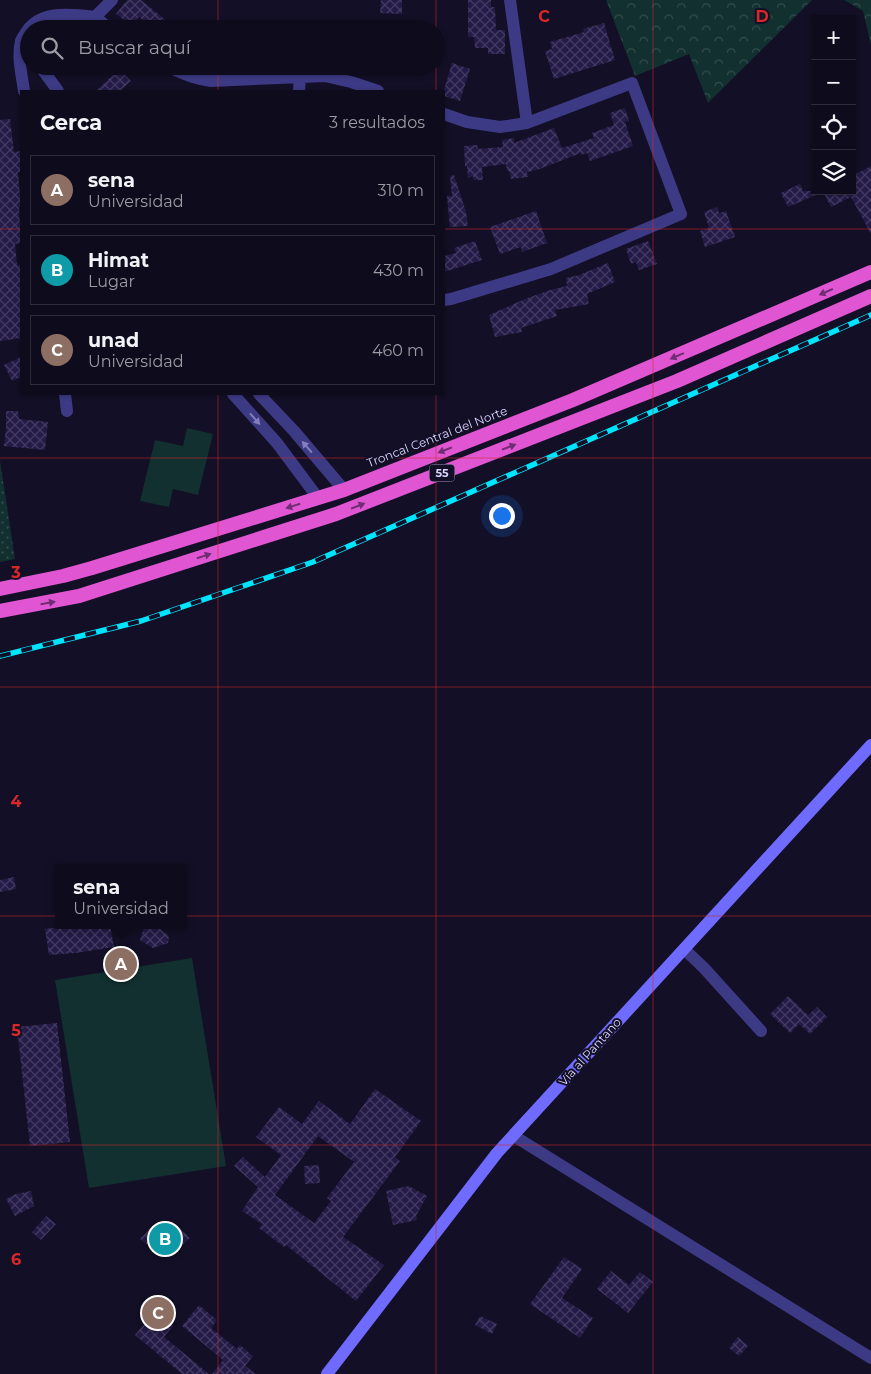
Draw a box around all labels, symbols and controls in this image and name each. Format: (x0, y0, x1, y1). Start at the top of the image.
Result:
text: C (538, 7, 550, 26)
text: D (755, 7, 769, 26)
map controls (811, 15, 856, 195)
button: + (811, 15, 856, 60)
search box (20, 20, 445, 75)
icon: search (38, 34, 66, 62)
text: Buscar aquí (78, 36, 191, 59)
button: − (811, 60, 856, 105)
button: locate (811, 105, 856, 150)
text: Cerca (40, 110, 102, 135)
text: 3 resultados (329, 113, 425, 132)
button: layers (811, 150, 856, 195)
text: sena (88, 169, 135, 192)
text: A (51, 181, 63, 200)
text: 310 m (377, 181, 424, 200)
text: Universidad (88, 192, 184, 211)
text: Himat (88, 249, 149, 272)
text: B (51, 261, 63, 280)
text: 430 m (373, 261, 424, 280)
text: Lugar (88, 272, 135, 291)
one-way arrow (819, 289, 833, 297)
text: unad (88, 329, 139, 352)
text: C (51, 341, 63, 360)
text: 460 m (372, 341, 424, 360)
text: Universidad (88, 352, 184, 371)
one-way arrow (669, 352, 684, 360)
street label: Troncal Central del Norte (364, 403, 509, 470)
one-way arrow (249, 412, 261, 424)
one-way arrow (302, 441, 313, 454)
one-way arrow (502, 443, 517, 451)
one-way arrow (437, 446, 452, 454)
road number: 55 (430, 464, 454, 482)
one-way arrow (285, 502, 300, 510)
one-way arrow (351, 502, 366, 510)
your location (489, 503, 515, 529)
one-way arrow (196, 552, 211, 560)
text: 3 (10, 563, 21, 582)
one-way arrow (40, 598, 56, 606)
text: 4 (10, 792, 22, 811)
popup (55, 864, 187, 929)
text: sena (73, 876, 120, 899)
text: Universidad (73, 899, 169, 918)
pin: A (105, 945, 137, 983)
street label: Vía al Pantano (555, 1015, 624, 1089)
text: 5 (11, 1021, 21, 1040)
pin: B (149, 1220, 181, 1258)
text: 6 (11, 1250, 21, 1269)
pin: C (142, 1294, 174, 1332)

